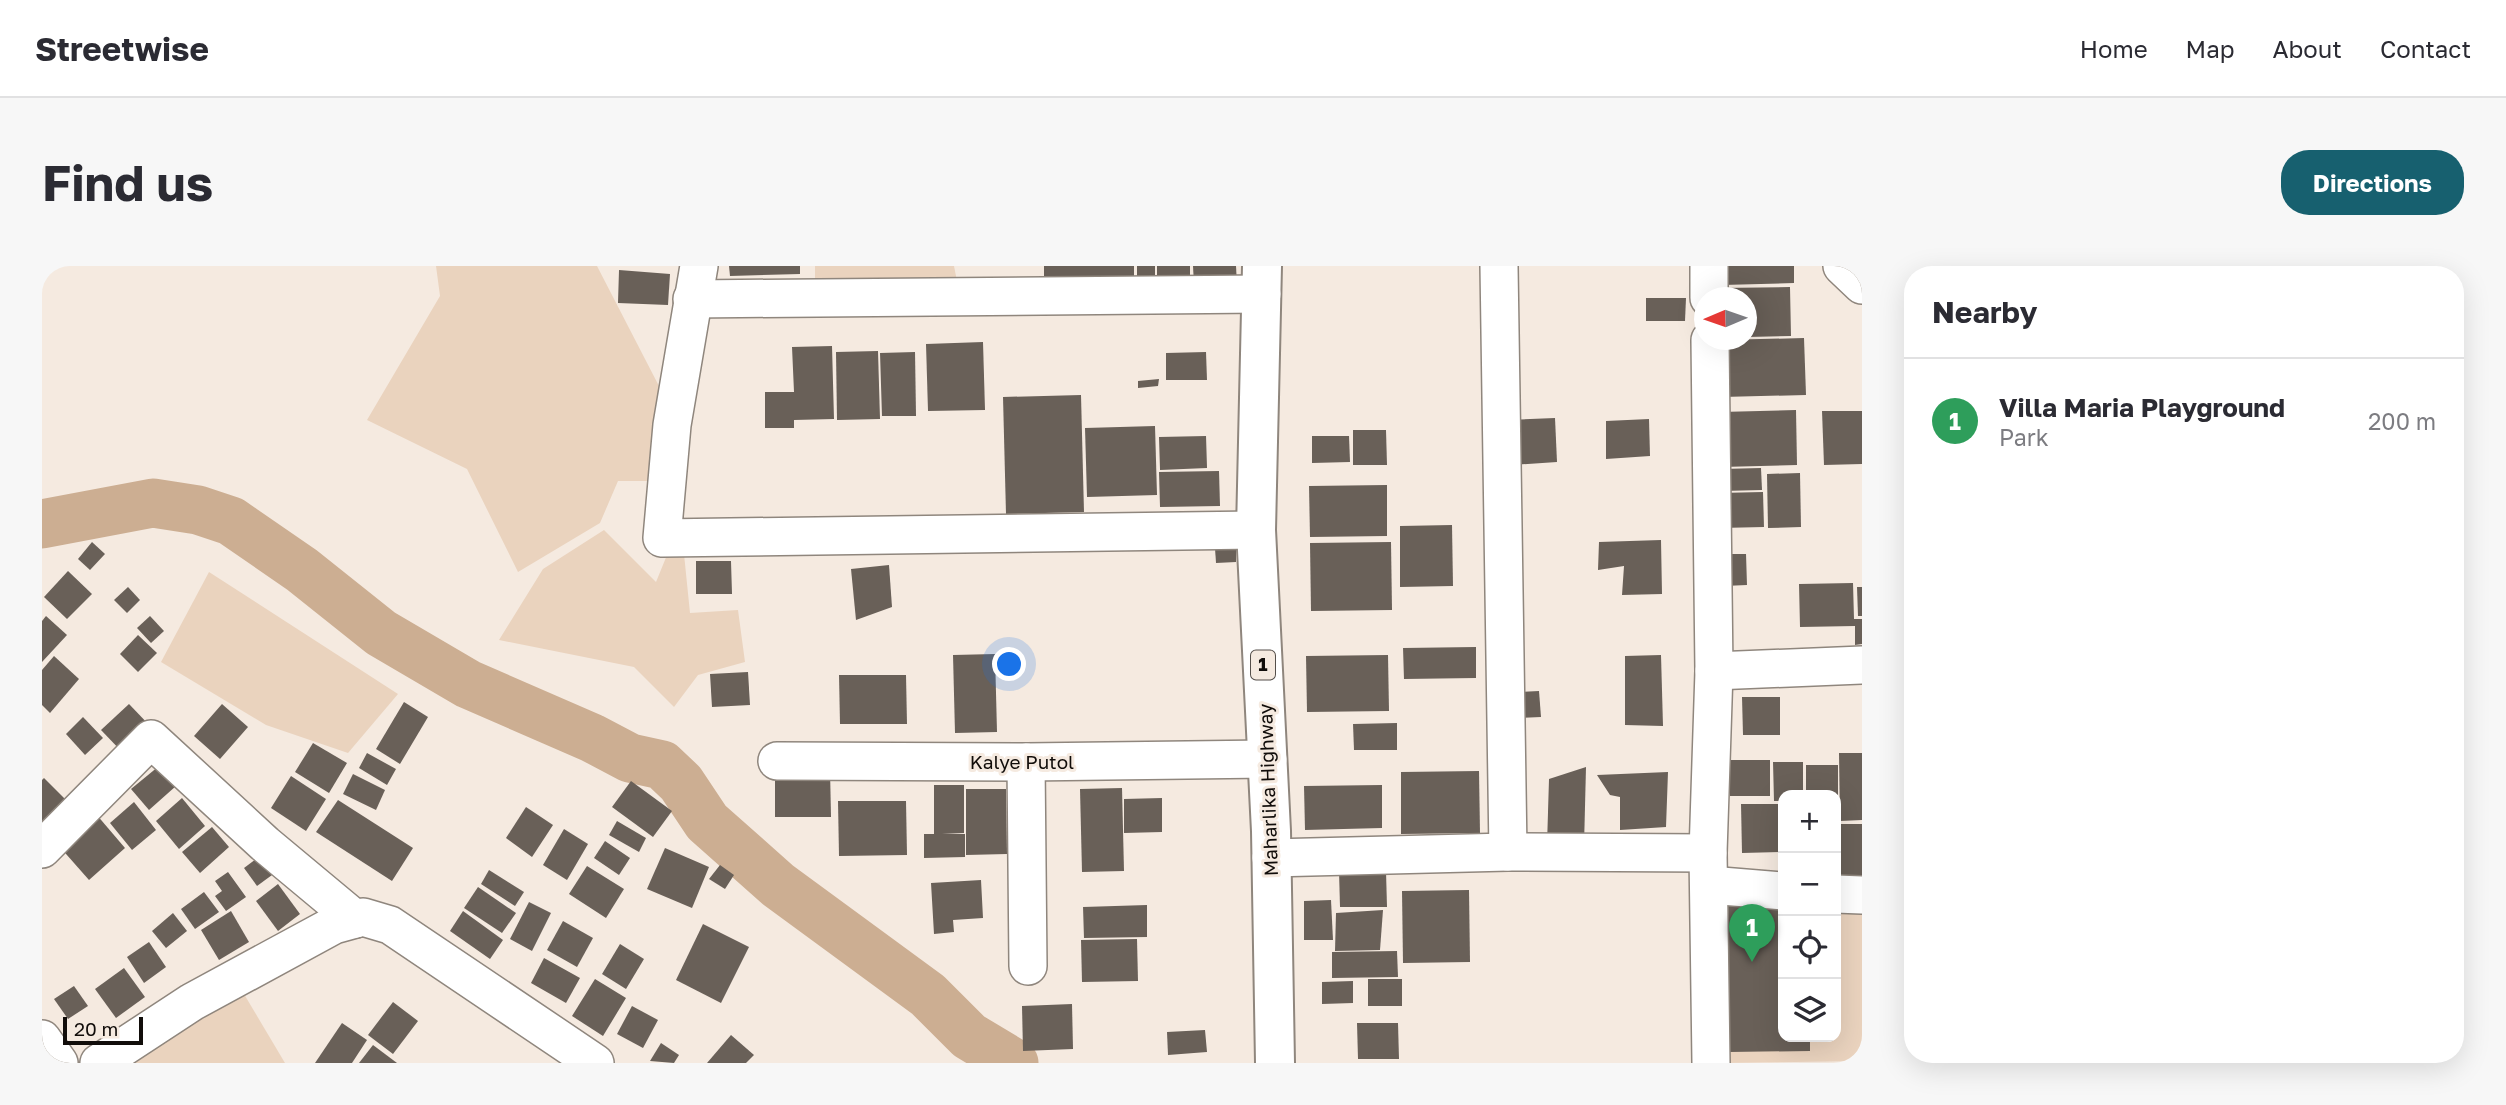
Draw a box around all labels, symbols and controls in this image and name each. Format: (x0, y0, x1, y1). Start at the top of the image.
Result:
text: Streetwise (35, 29, 209, 68)
text: Home (2080, 34, 2148, 63)
text: Map (2186, 34, 2235, 63)
text: About (2273, 34, 2342, 63)
text: Contact (2380, 34, 2471, 63)
button: Directions (2281, 150, 2464, 215)
text: Find us (42, 153, 213, 212)
north arrow (1694, 287, 1757, 350)
text: Nearby (1932, 294, 2037, 330)
text: Villa Maria Playground (1999, 392, 2285, 423)
text: 1 (1949, 407, 1961, 435)
text: 200 m (2368, 407, 2436, 435)
text: Park (1999, 423, 2049, 451)
your location (992, 647, 1026, 681)
road number: 1 (1251, 650, 1275, 680)
street label: Maharlika Highway (1253, 703, 1282, 877)
street label: Kalye Putol (970, 750, 1074, 773)
map controls (1778, 790, 1841, 1042)
button: + (1778, 790, 1841, 853)
button: − (1778, 853, 1841, 916)
pin: 1 (1729, 904, 1775, 962)
button: locate (1778, 916, 1841, 979)
button: layers (1778, 979, 1841, 1042)
scale bar (63, 1014, 144, 1046)
text: 20 m (74, 1017, 118, 1040)

